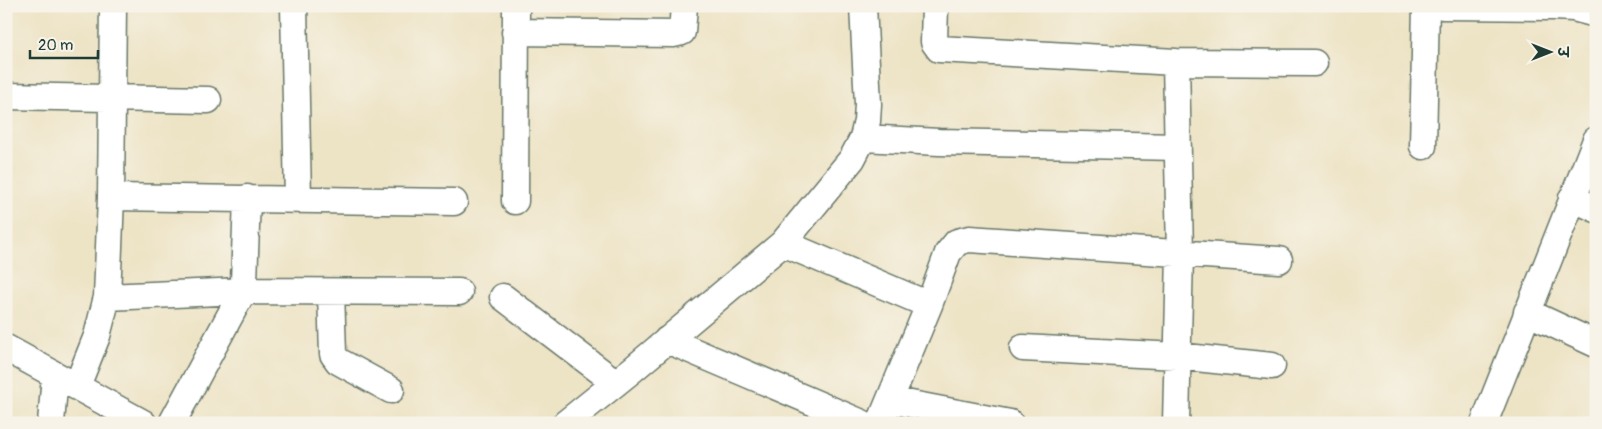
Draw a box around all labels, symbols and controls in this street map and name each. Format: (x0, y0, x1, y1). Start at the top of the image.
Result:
scale bar (30, 28, 98, 60)
north arrow (1524, 28, 1574, 78)
text: 20 m (38, 36, 73, 55)
text: उ (1554, 45, 1571, 58)

